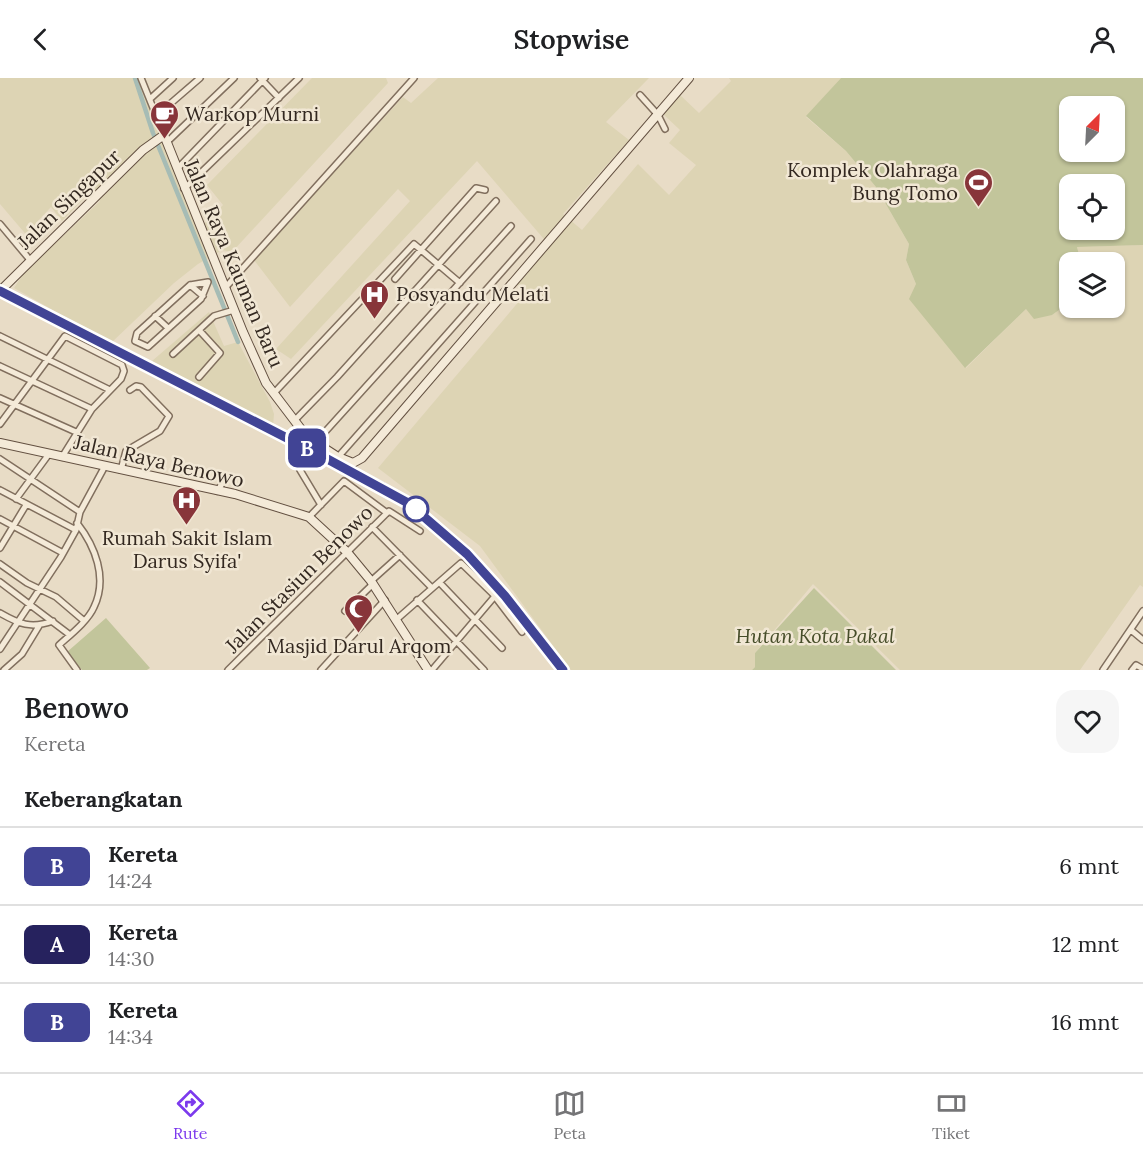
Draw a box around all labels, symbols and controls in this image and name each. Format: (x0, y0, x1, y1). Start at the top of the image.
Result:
text: Stopwise (514, 22, 629, 56)
icon: back (24, 23, 57, 56)
icon: person (1086, 23, 1119, 56)
north arrow (1059, 96, 1125, 162)
map controls (1059, 96, 1125, 318)
cafe icon: Warkop Murni (148, 98, 180, 140)
place label: Warkop Murni (185, 101, 319, 126)
street label: Jalan Singapur (11, 143, 126, 255)
street label: Jalan Raya Kauman Baru (179, 154, 290, 371)
place label: Komplek Olahraga Bung Tomo (787, 157, 958, 205)
sports icon: Komplek Olahraga Bung Tomo (963, 166, 995, 208)
button: locate (1059, 174, 1125, 240)
button: layers (1059, 252, 1125, 318)
hospital icon: Posyandu Melati (359, 278, 391, 320)
place label: Posyandu Melati (396, 281, 549, 306)
line badge: B (288, 428, 326, 467)
street label: Jalan Raya Benowo (71, 429, 247, 492)
text: B (300, 435, 314, 462)
hospital icon: Rumah Sakit Islam Darus Syifa' (171, 484, 203, 526)
unlabelled marker (403, 496, 429, 522)
street label: Jalan Stasiun Benowo (219, 500, 378, 658)
place label: Rumah Sakit Islam Darus Syifa' (102, 525, 272, 573)
mosque icon: Masjid Darul Arqom (343, 592, 375, 634)
park label: Hutan Kota Pakal (735, 623, 895, 648)
place label: Masjid Darul Arqom (267, 633, 451, 658)
text: Benowo (24, 690, 129, 726)
button: heart (1056, 690, 1119, 753)
text: Kereta (24, 731, 85, 756)
text: Keberangkatan (24, 785, 183, 813)
text: Kereta (108, 840, 178, 868)
text: 6 mnt (1059, 852, 1119, 880)
text: B (50, 853, 64, 880)
text: 14:24 (108, 868, 152, 893)
text: Kereta (108, 918, 178, 946)
text: 12 mnt (1052, 930, 1119, 958)
text: A (50, 931, 64, 958)
text: 14:30 (108, 946, 155, 971)
text: Kereta (108, 996, 178, 1024)
text: 16 mnt (1051, 1008, 1119, 1036)
text: B (50, 1009, 64, 1036)
text: 14:34 (108, 1024, 153, 1049)
tab: Rute (173, 1087, 207, 1143)
tab: Peta (553, 1087, 586, 1143)
tab: Tiket (932, 1087, 970, 1143)

